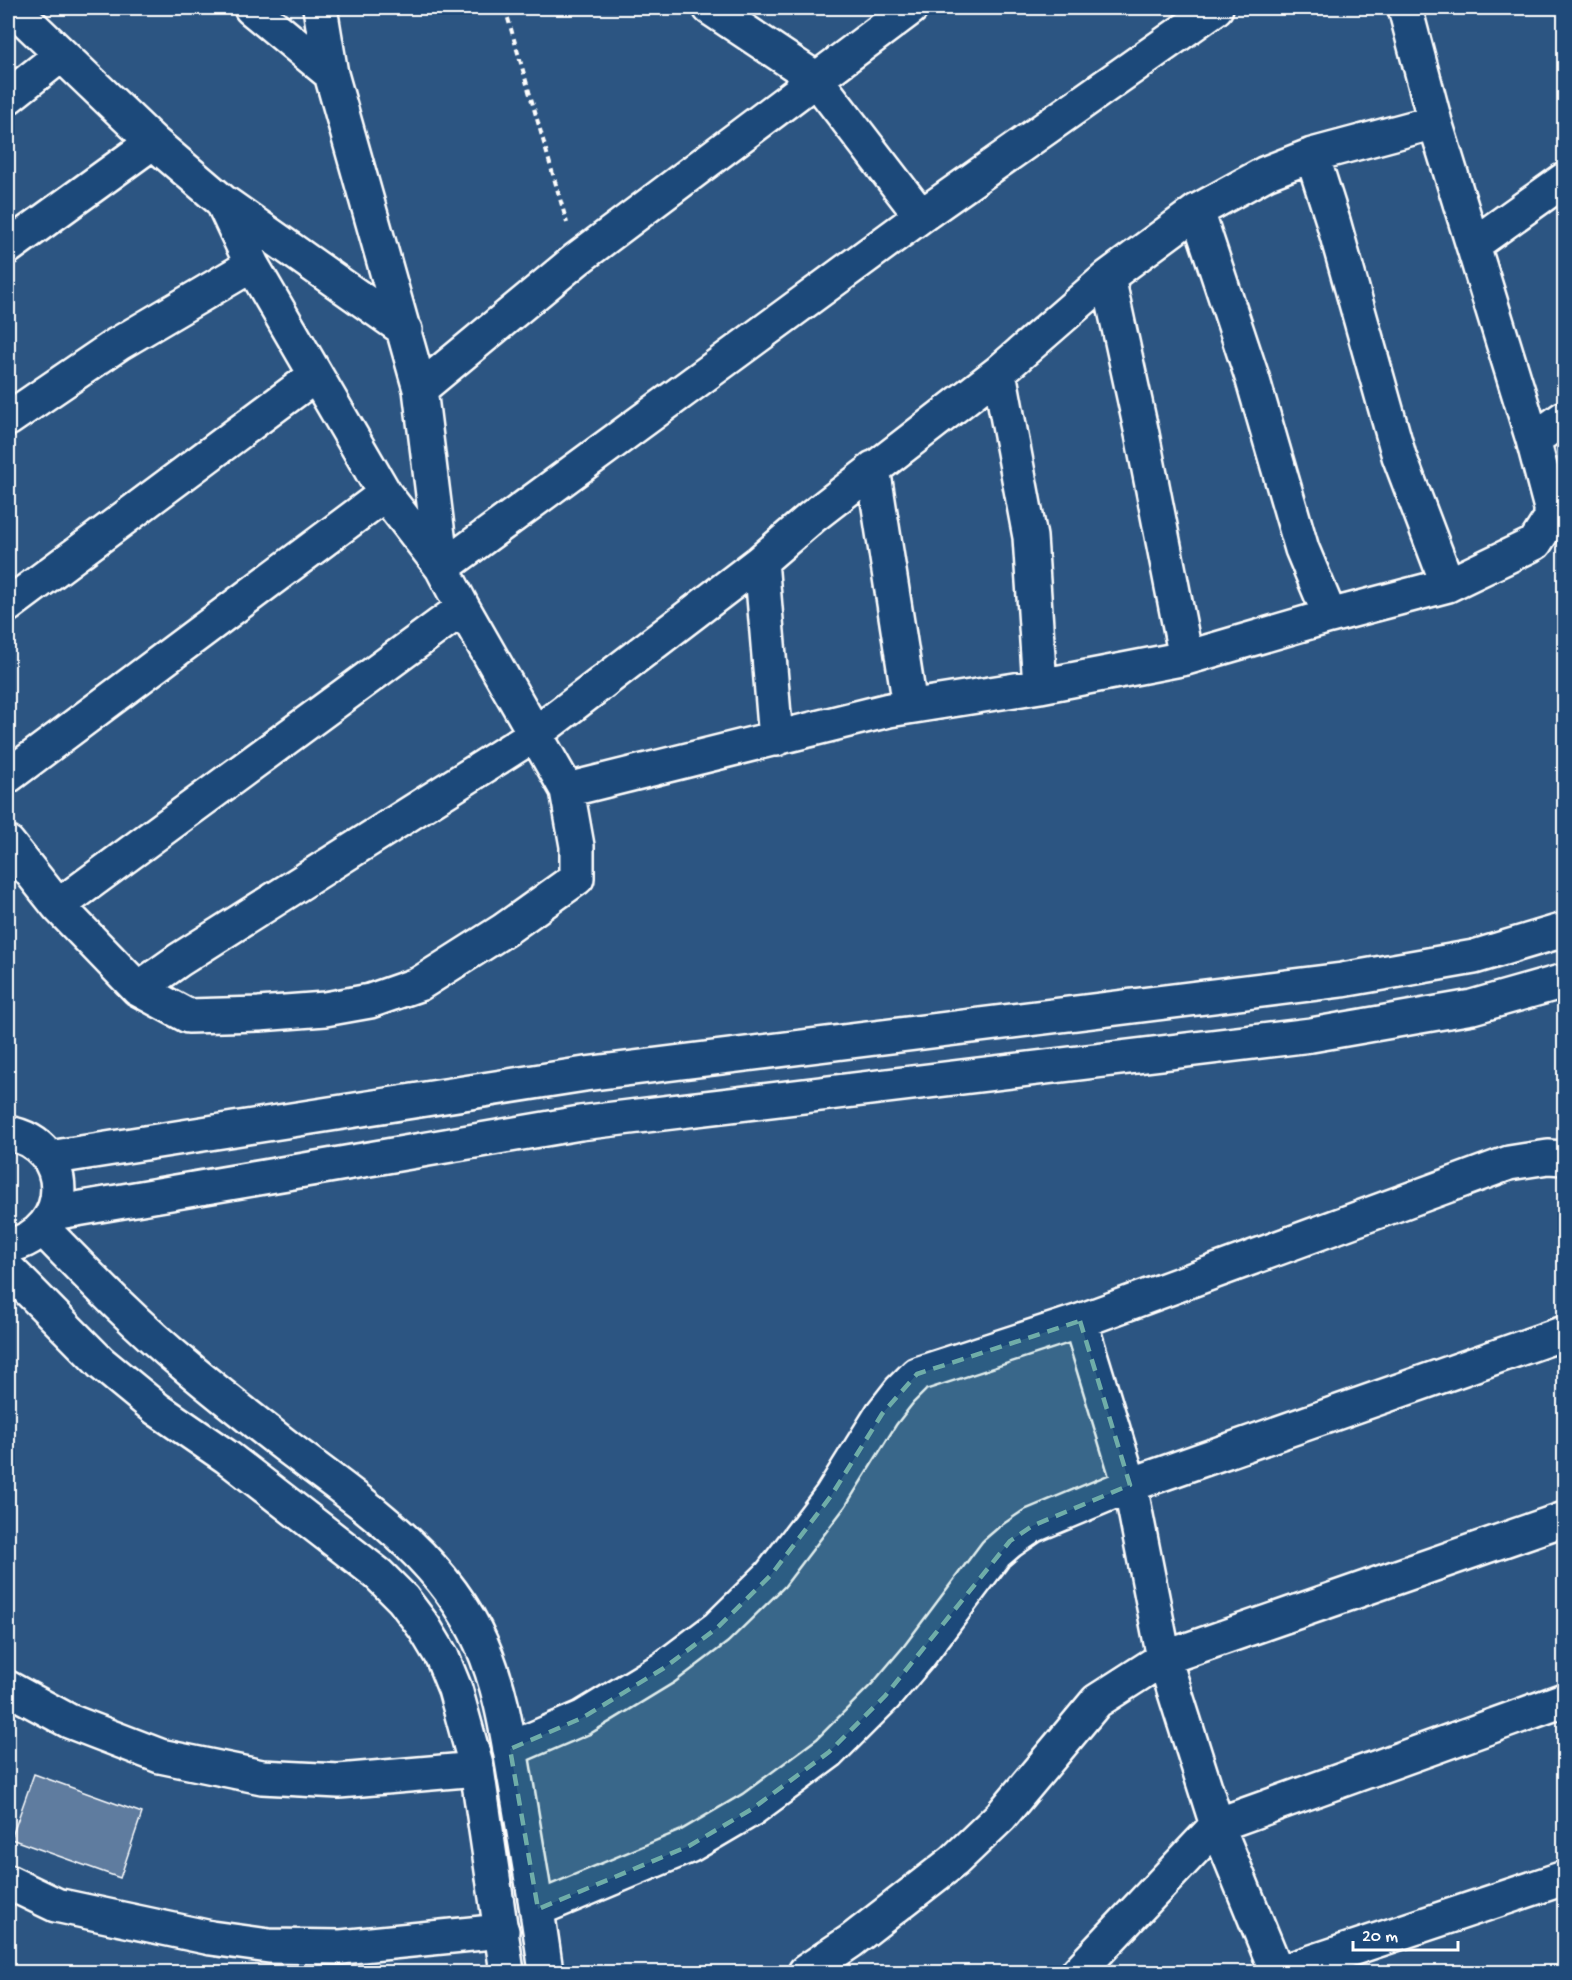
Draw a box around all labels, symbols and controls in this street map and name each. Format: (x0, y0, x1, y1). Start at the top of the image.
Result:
scale bar (1353, 1914, 1458, 1952)
text: 20 m (1362, 1927, 1398, 1948)

